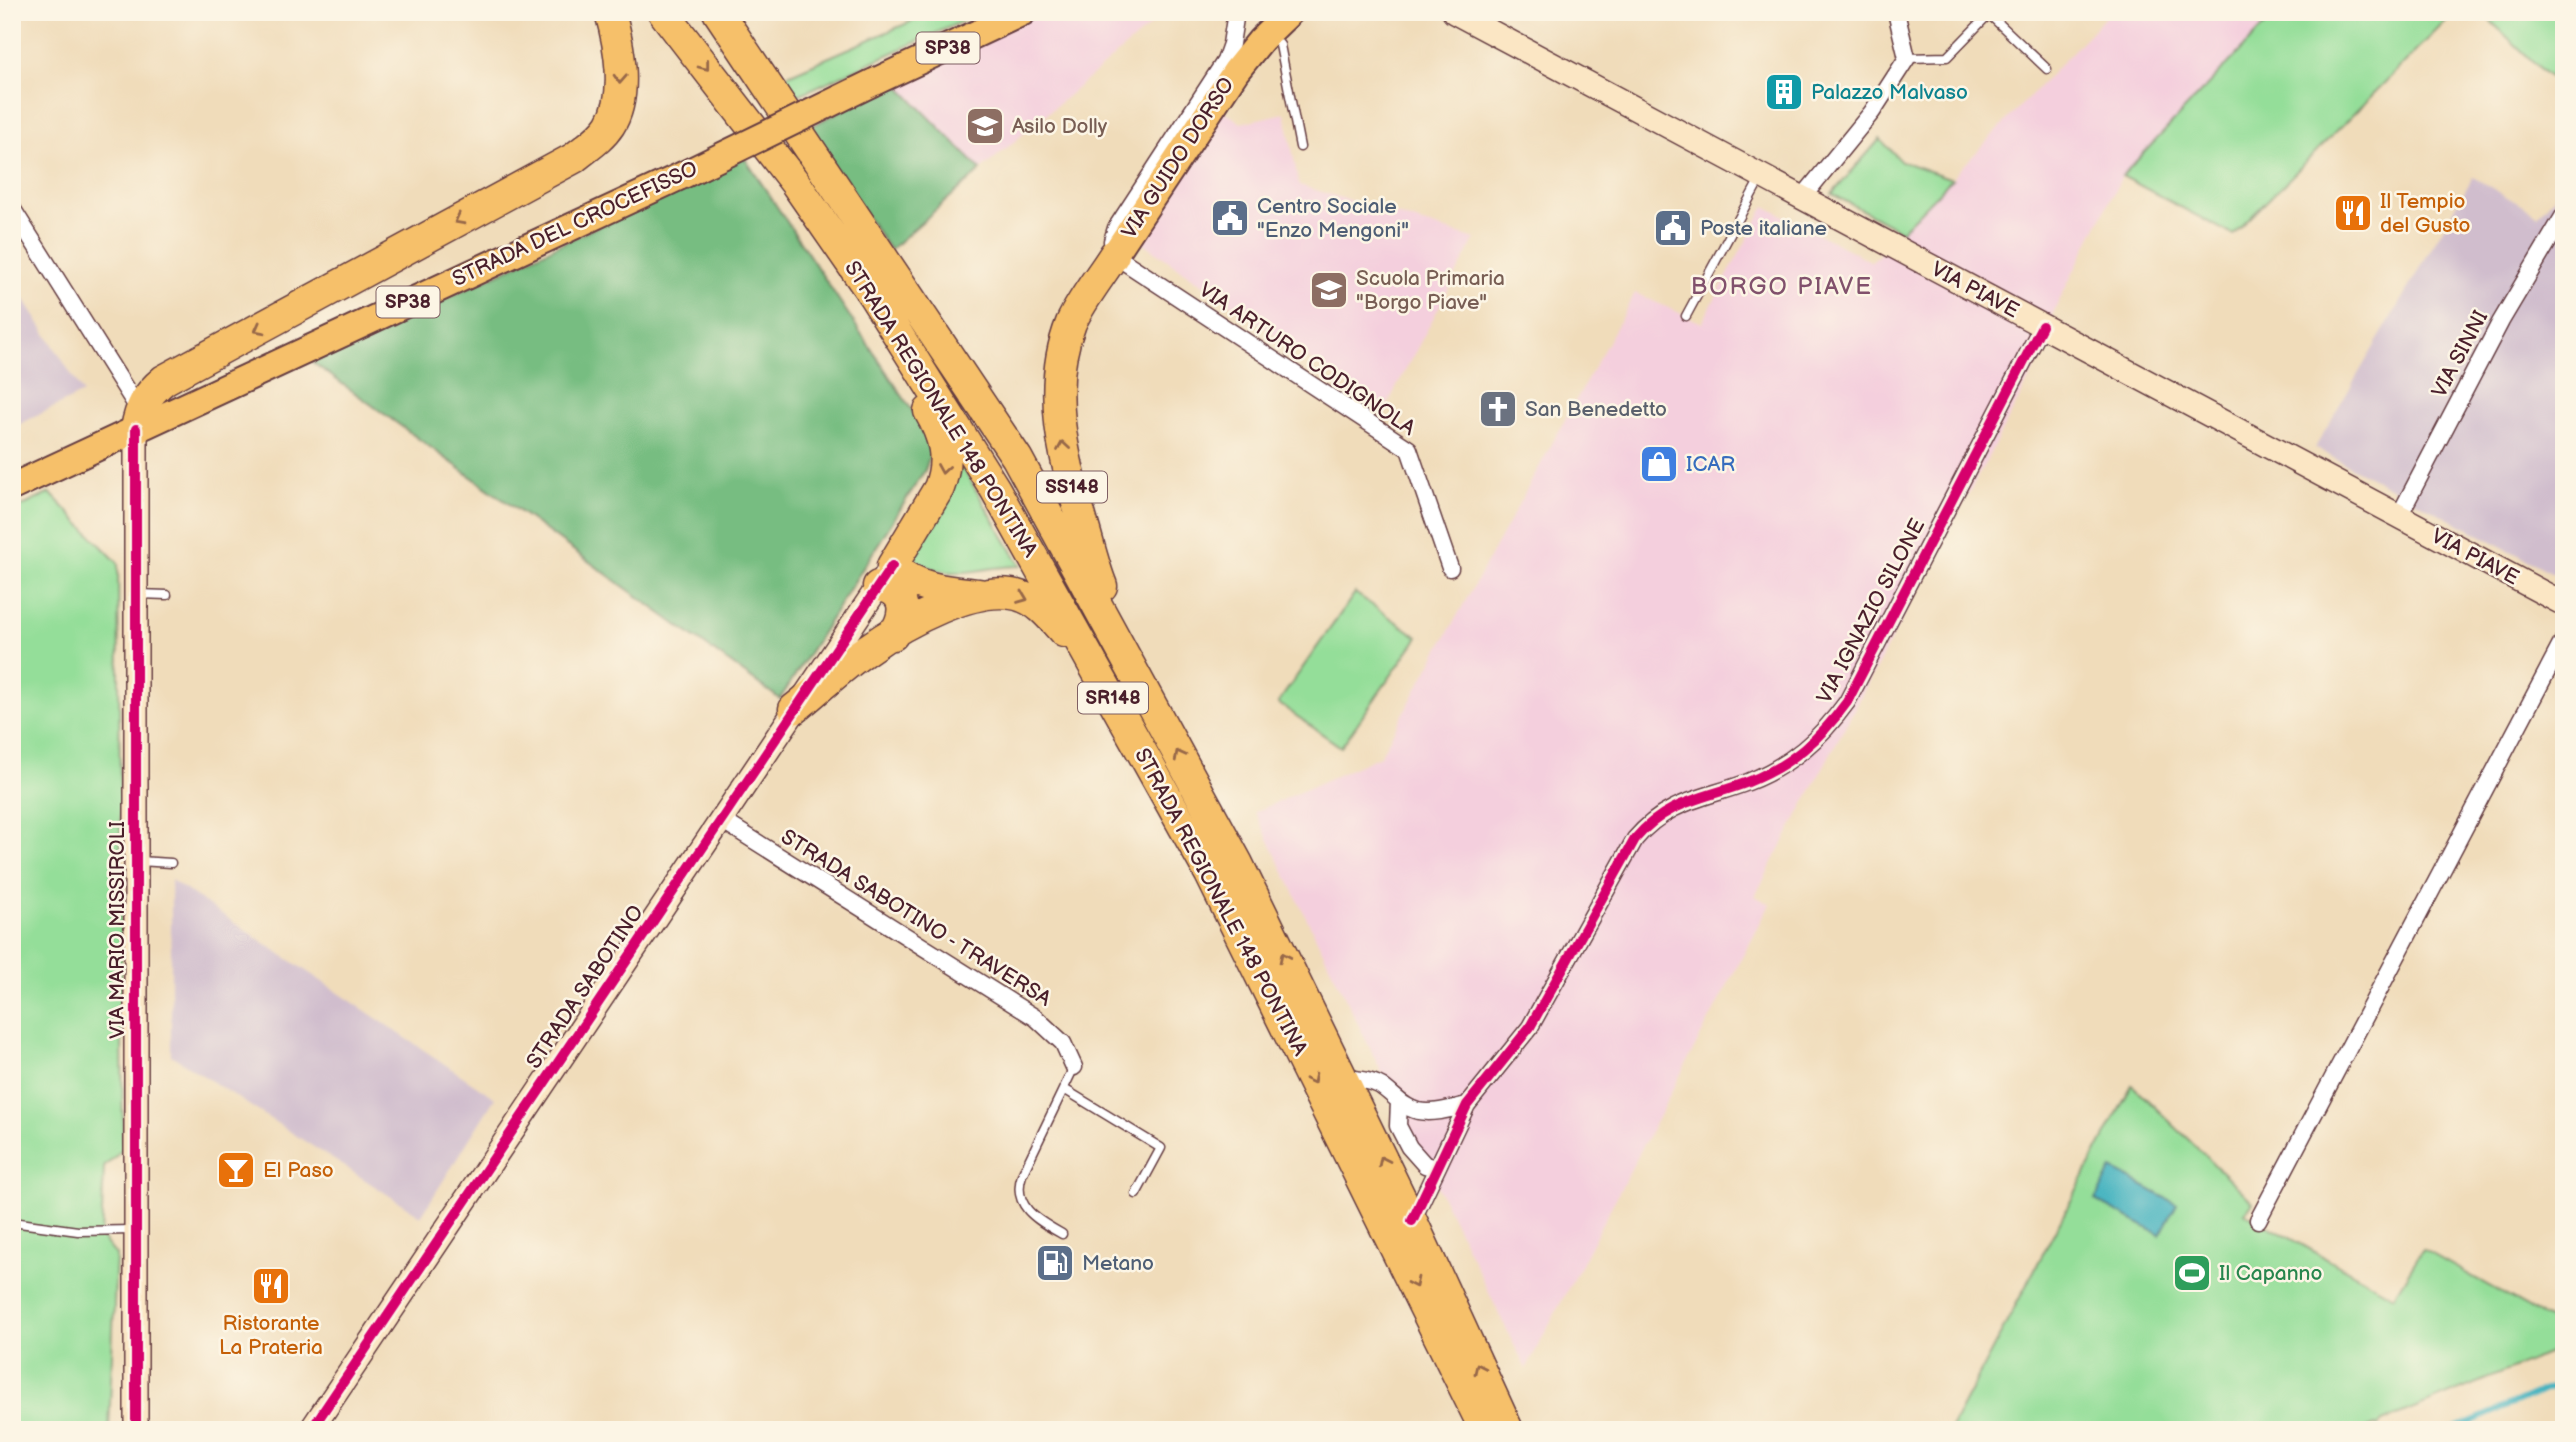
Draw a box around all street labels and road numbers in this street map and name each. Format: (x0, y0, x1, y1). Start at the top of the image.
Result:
road number: SP38 (916, 32, 979, 64)
street label: VIA GUIDO DORSO (1117, 73, 1239, 243)
street label: STRADA DEL CROCEFISSO (448, 156, 702, 292)
street label: STRADA REGIONALE 148 PONTINA (839, 256, 1043, 562)
street label: VIA PIAVE (1927, 257, 2023, 323)
street label: VIA ARTURO CODIGNOLA (1194, 277, 1420, 441)
road number: SP38 (376, 286, 440, 318)
street label: VIA SINNI (2427, 306, 2493, 402)
road number: SS148 (1037, 472, 1107, 502)
street label: VIA IGNAZIO SILONE (1812, 514, 1930, 708)
street label: VIA PIAVE (2427, 524, 2523, 590)
road number: SR148 (1078, 682, 1148, 713)
street label: STRADA REGIONALE 148 PONTINA (1129, 744, 1313, 1060)
street label: VIA MARIO MISSIROLI (105, 821, 130, 1039)
street label: STRADA SABOTINO - TRAVERSA (776, 824, 1056, 1012)
street label: STRADA SABOTINO (521, 901, 649, 1073)

